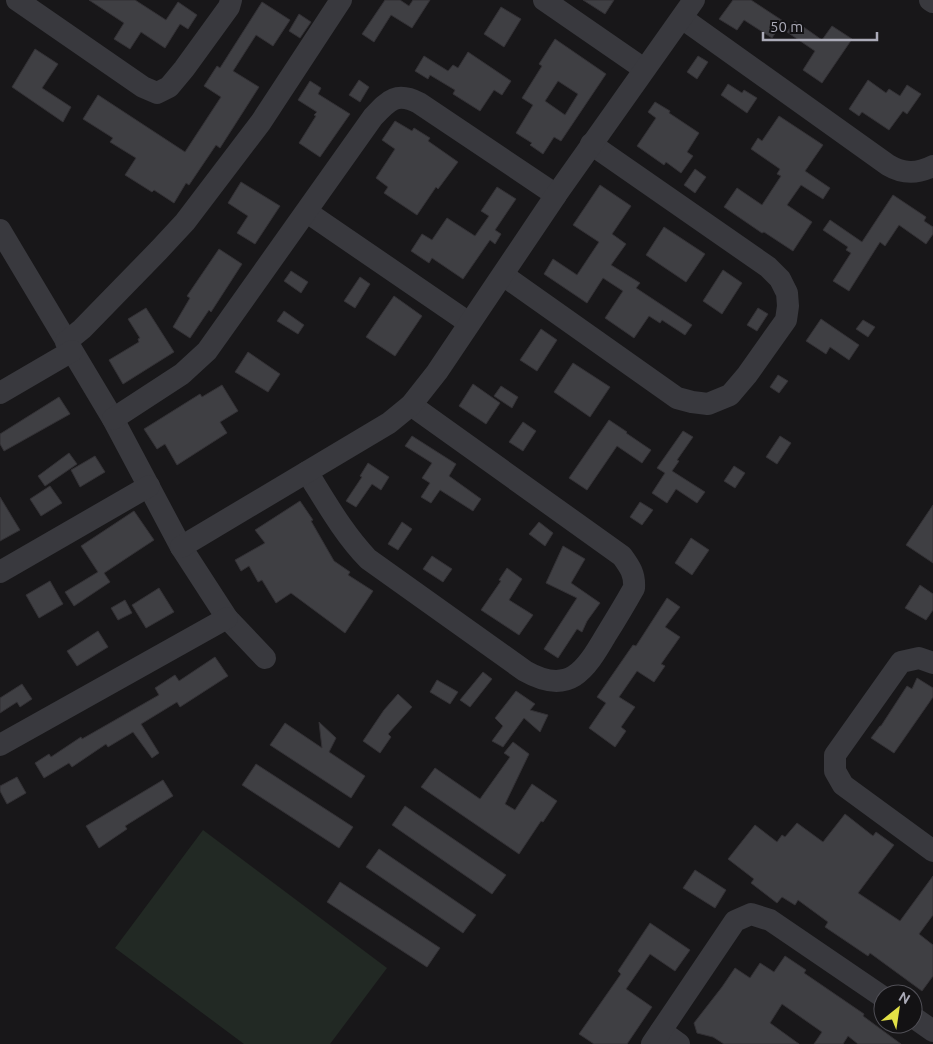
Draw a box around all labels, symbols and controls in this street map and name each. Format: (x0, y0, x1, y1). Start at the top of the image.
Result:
scale bar (763, 10, 877, 42)
text: 50 m (770, 18, 803, 35)
north arrow (873, 984, 923, 1034)
text: N (896, 988, 913, 1007)

